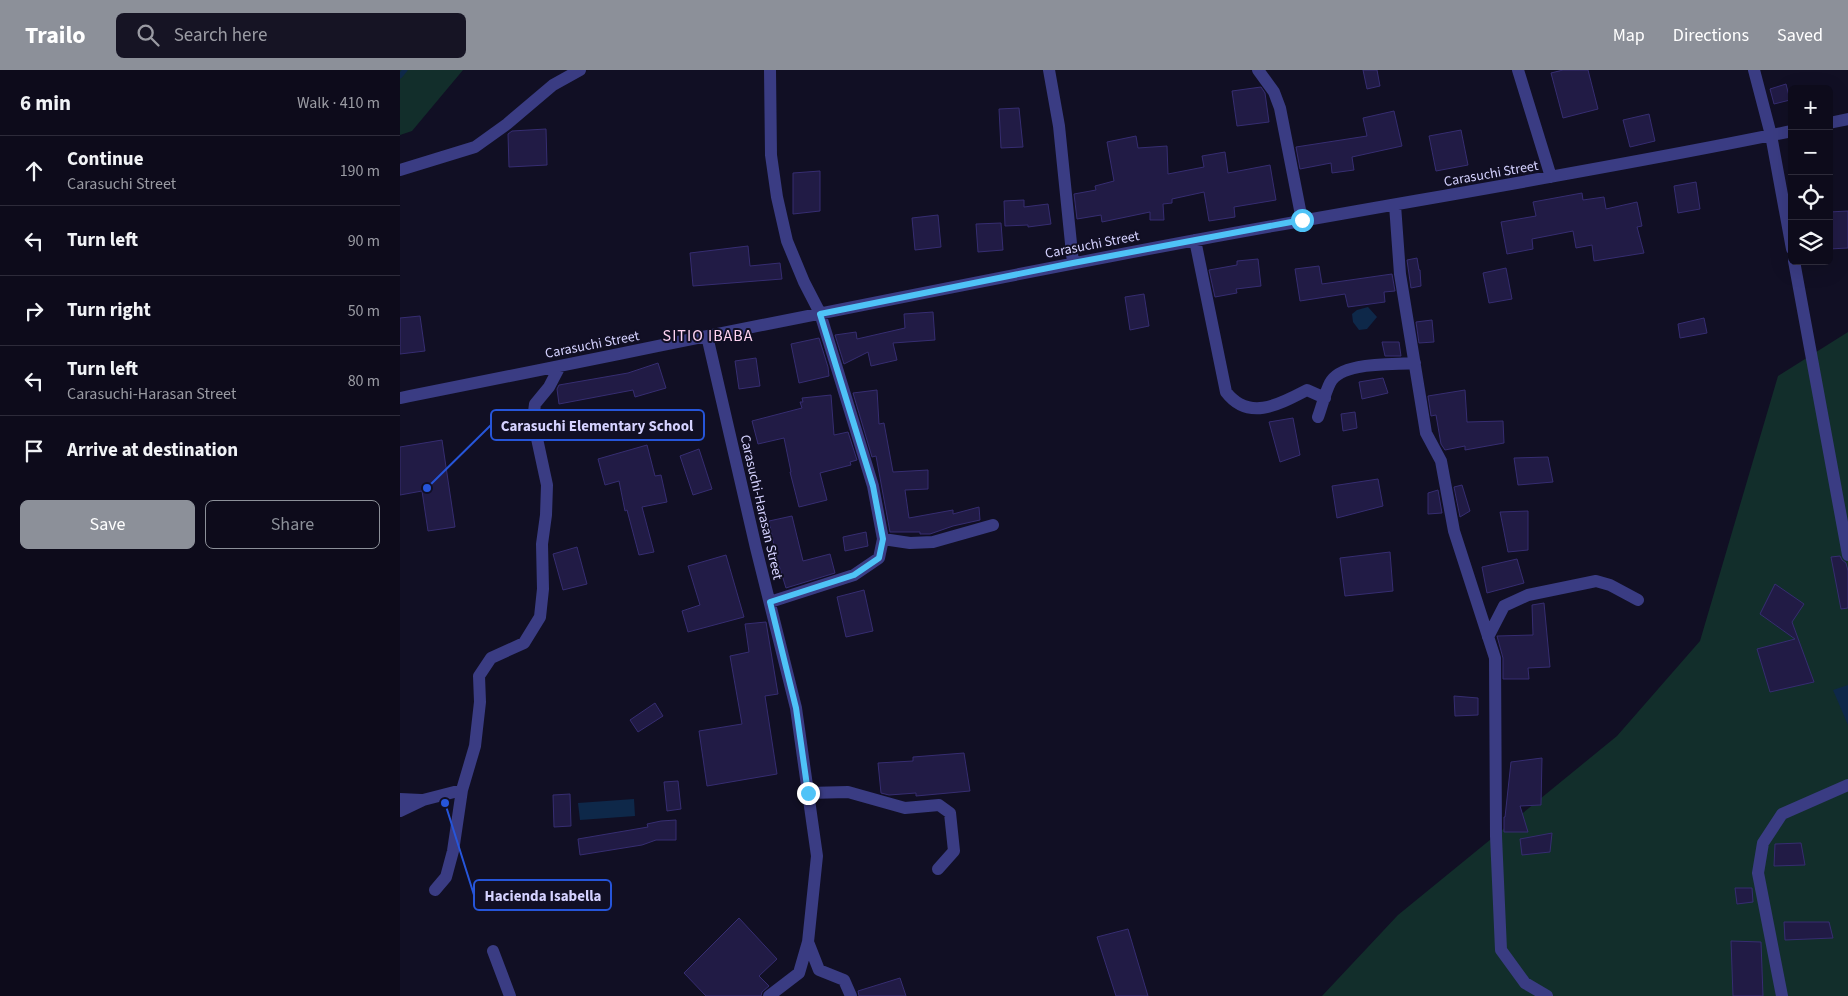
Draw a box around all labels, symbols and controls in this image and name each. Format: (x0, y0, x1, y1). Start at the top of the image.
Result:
search box (116, 13, 466, 58)
text: Trailo (25, 18, 86, 53)
icon: search (134, 21, 162, 49)
text: Search here (174, 22, 267, 49)
text: Map (1613, 23, 1645, 48)
text: Directions (1673, 23, 1749, 48)
text: Saved (1777, 23, 1823, 48)
map controls (1788, 85, 1833, 265)
button: + (1788, 85, 1833, 130)
text: 6 min (20, 88, 71, 118)
text: Walk · 410 m (297, 92, 380, 114)
button: − (1788, 130, 1833, 175)
text: Continue (67, 146, 144, 173)
street label: Carasuchi Street (1442, 156, 1540, 192)
icon: ahead (20, 157, 48, 185)
text: 190 m (340, 160, 380, 182)
text: Carasuchi Street (67, 173, 176, 195)
button: locate (1788, 175, 1833, 220)
route start (1291, 209, 1314, 232)
button: layers (1788, 220, 1833, 265)
street label: Carasuchi Street (1043, 226, 1141, 264)
icon: left (20, 227, 48, 255)
text: Turn left (67, 227, 138, 254)
text: 90 m (348, 230, 380, 252)
icon: right (20, 297, 48, 325)
text: Turn right (67, 297, 151, 324)
text: 50 m (348, 300, 380, 322)
district label: SITIO IBABA (663, 325, 753, 347)
street label: Carasuchi Street (543, 326, 641, 364)
text: Turn left (67, 356, 138, 383)
icon: left (20, 367, 48, 395)
text: 80 m (348, 370, 380, 392)
text: Carasuchi-Harasan Street (67, 383, 236, 405)
callout: Carasuchi Elementary School (491, 410, 704, 440)
text: Carasuchi Elementary School (501, 416, 694, 437)
street label: Carasuchi-Harasan Street (735, 433, 787, 582)
icon: arrive (20, 437, 48, 465)
text: Arrive at destination (67, 437, 238, 464)
button: Save (20, 500, 195, 549)
button: Share (205, 500, 380, 549)
route end (797, 782, 820, 805)
callout: Hacienda Isabella (474, 880, 611, 910)
text: Hacienda Isabella (485, 886, 602, 907)

